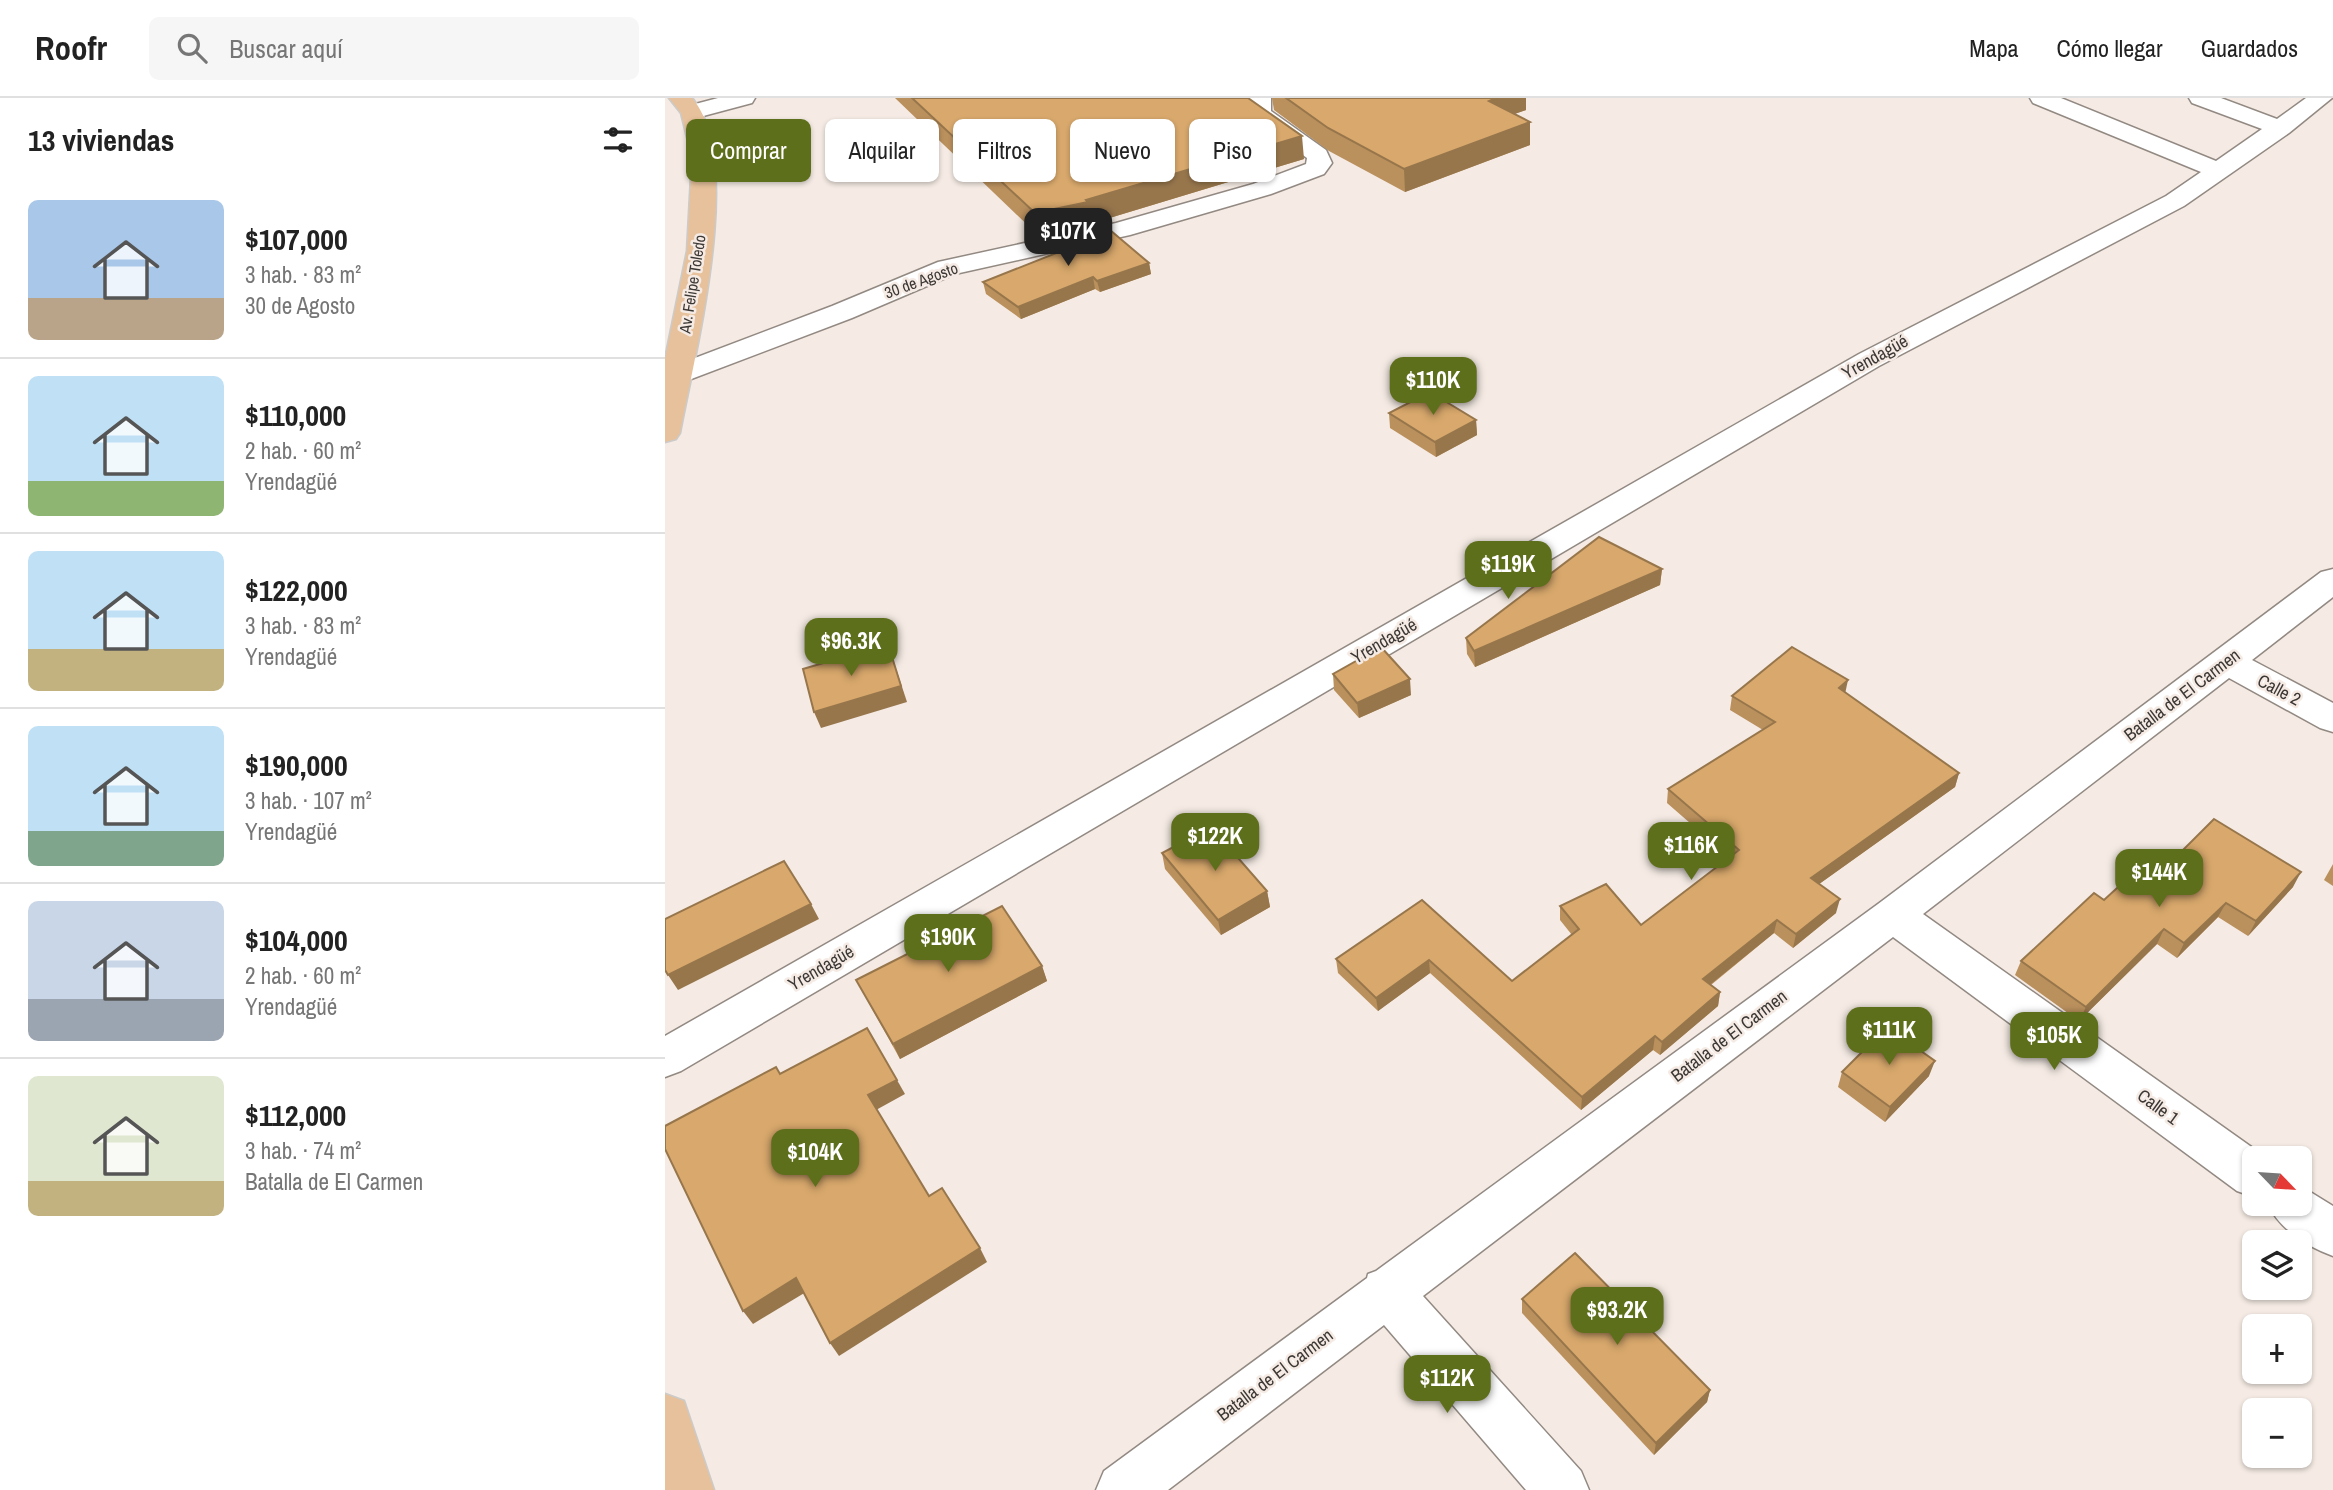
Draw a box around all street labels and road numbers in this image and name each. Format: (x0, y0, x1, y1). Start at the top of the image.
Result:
street label: Av. Felipe Toledo (673, 233, 711, 336)
street label: 30 de Agosto (881, 257, 961, 303)
street label: Yrendagüé (1837, 328, 1912, 385)
street label: Yrendagüé (1346, 612, 1421, 669)
street label: Batalla de El Carmen (2118, 643, 2245, 747)
street label: Calle 2 (2253, 668, 2305, 711)
street label: Yrendagüé (783, 939, 858, 996)
street label: Batalla de El Carmen (1665, 984, 1792, 1088)
street label: Calle 1 (2132, 1083, 2185, 1131)
street label: Batalla de El Carmen (1211, 1323, 1338, 1427)

